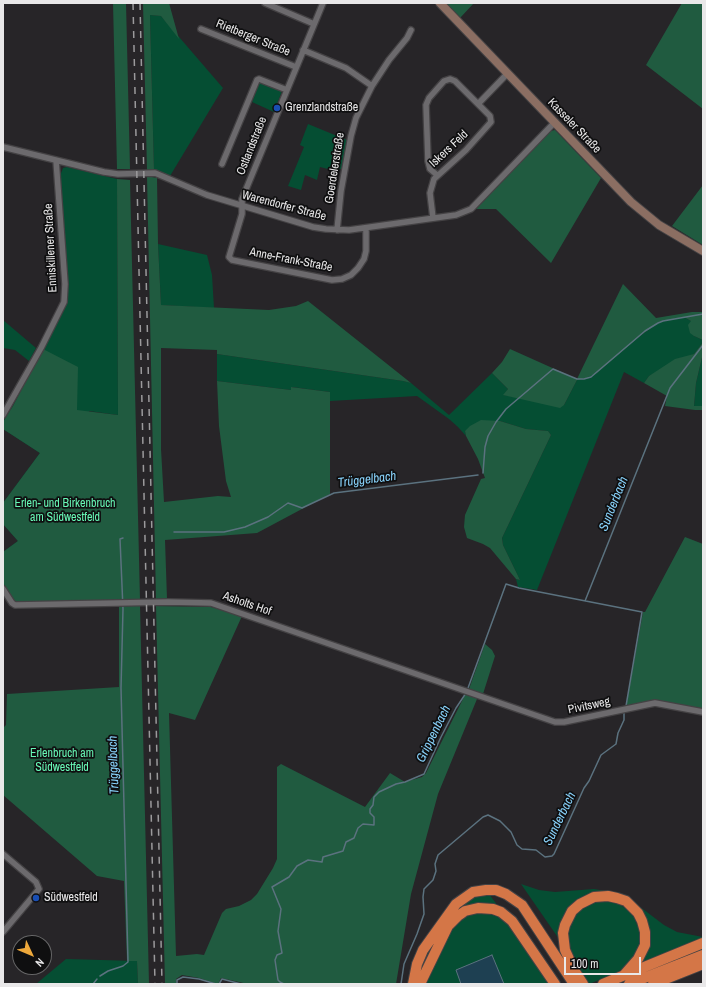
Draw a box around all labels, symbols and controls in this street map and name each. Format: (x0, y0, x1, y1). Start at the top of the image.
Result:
street label: Rietberger Straße (214, 17, 292, 59)
street label: Kasseler Straße (544, 96, 604, 156)
place label: Grenzlandstraße (285, 101, 358, 115)
marker: Grenzlandstraße (272, 103, 282, 113)
street label: Ostlandstraße (234, 115, 270, 177)
street label: Iskers Feld (427, 127, 471, 171)
street label: Goerdelerstraße (322, 131, 348, 205)
street label: Warendorfer Straße (240, 188, 328, 224)
street label: Enniskillener Straße (41, 203, 61, 293)
street label: Anne-Frank-Straße (248, 245, 334, 275)
water label: Trüggelbach (337, 469, 397, 491)
water label: Sunderbach (596, 474, 632, 534)
park label: Erlen- und Birkenbruch am Südwestfeld (14, 497, 116, 525)
street label: Asholts Hof (221, 589, 273, 619)
street label: Pivitsweg (567, 695, 611, 717)
water label: Grippenbach (413, 703, 455, 765)
water label: Trüggelbach (105, 735, 123, 795)
park label: Erlenbruch am Südwestfeld (30, 747, 94, 775)
water label: Sunderbach (540, 790, 580, 848)
place label: Südwestfeld (44, 891, 98, 905)
marker: Südwestfeld (31, 893, 41, 903)
north arrow (12, 935, 52, 975)
scale bar (566, 949, 643, 975)
text: N (33, 955, 47, 970)
text: 100 m (571, 956, 598, 972)

